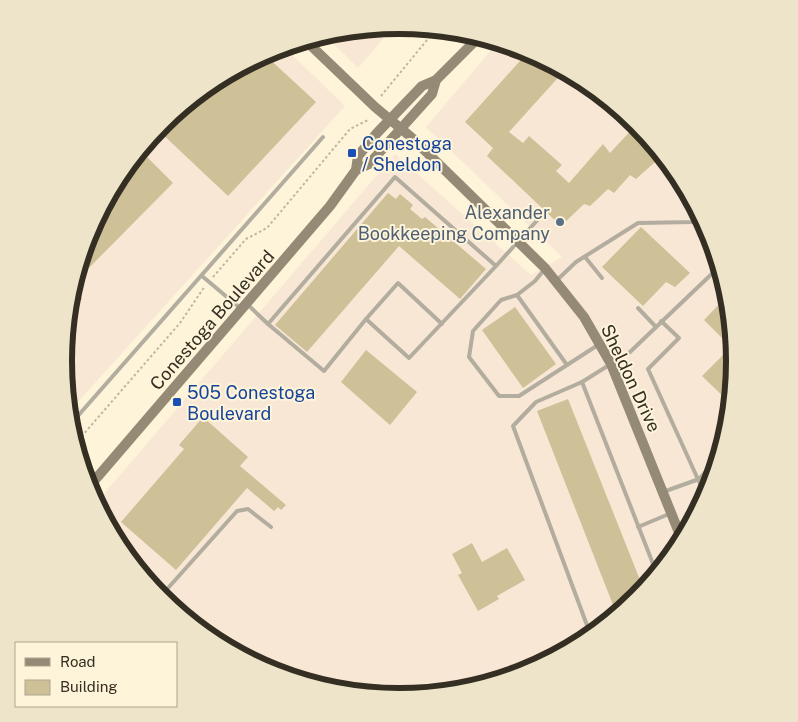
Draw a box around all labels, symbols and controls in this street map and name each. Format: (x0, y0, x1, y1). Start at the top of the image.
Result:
place label: Conestoga / Sheldon (362, 133, 452, 175)
marker: Conestoga / Sheldon (346, 147, 358, 159)
place label: Alexander Bookkeeping Company (358, 202, 550, 244)
marker: Alexander Bookkeeping Company (554, 216, 566, 228)
street label: Conestoga Boulevard (146, 246, 278, 394)
street label: Sheldon Drive (597, 321, 665, 435)
place label: 505 Conestoga Boulevard (187, 382, 315, 424)
marker: 505 Conestoga Boulevard (171, 396, 183, 408)
legend (15, 642, 178, 707)
text: Road (60, 653, 96, 670)
text: Building (60, 678, 118, 695)

